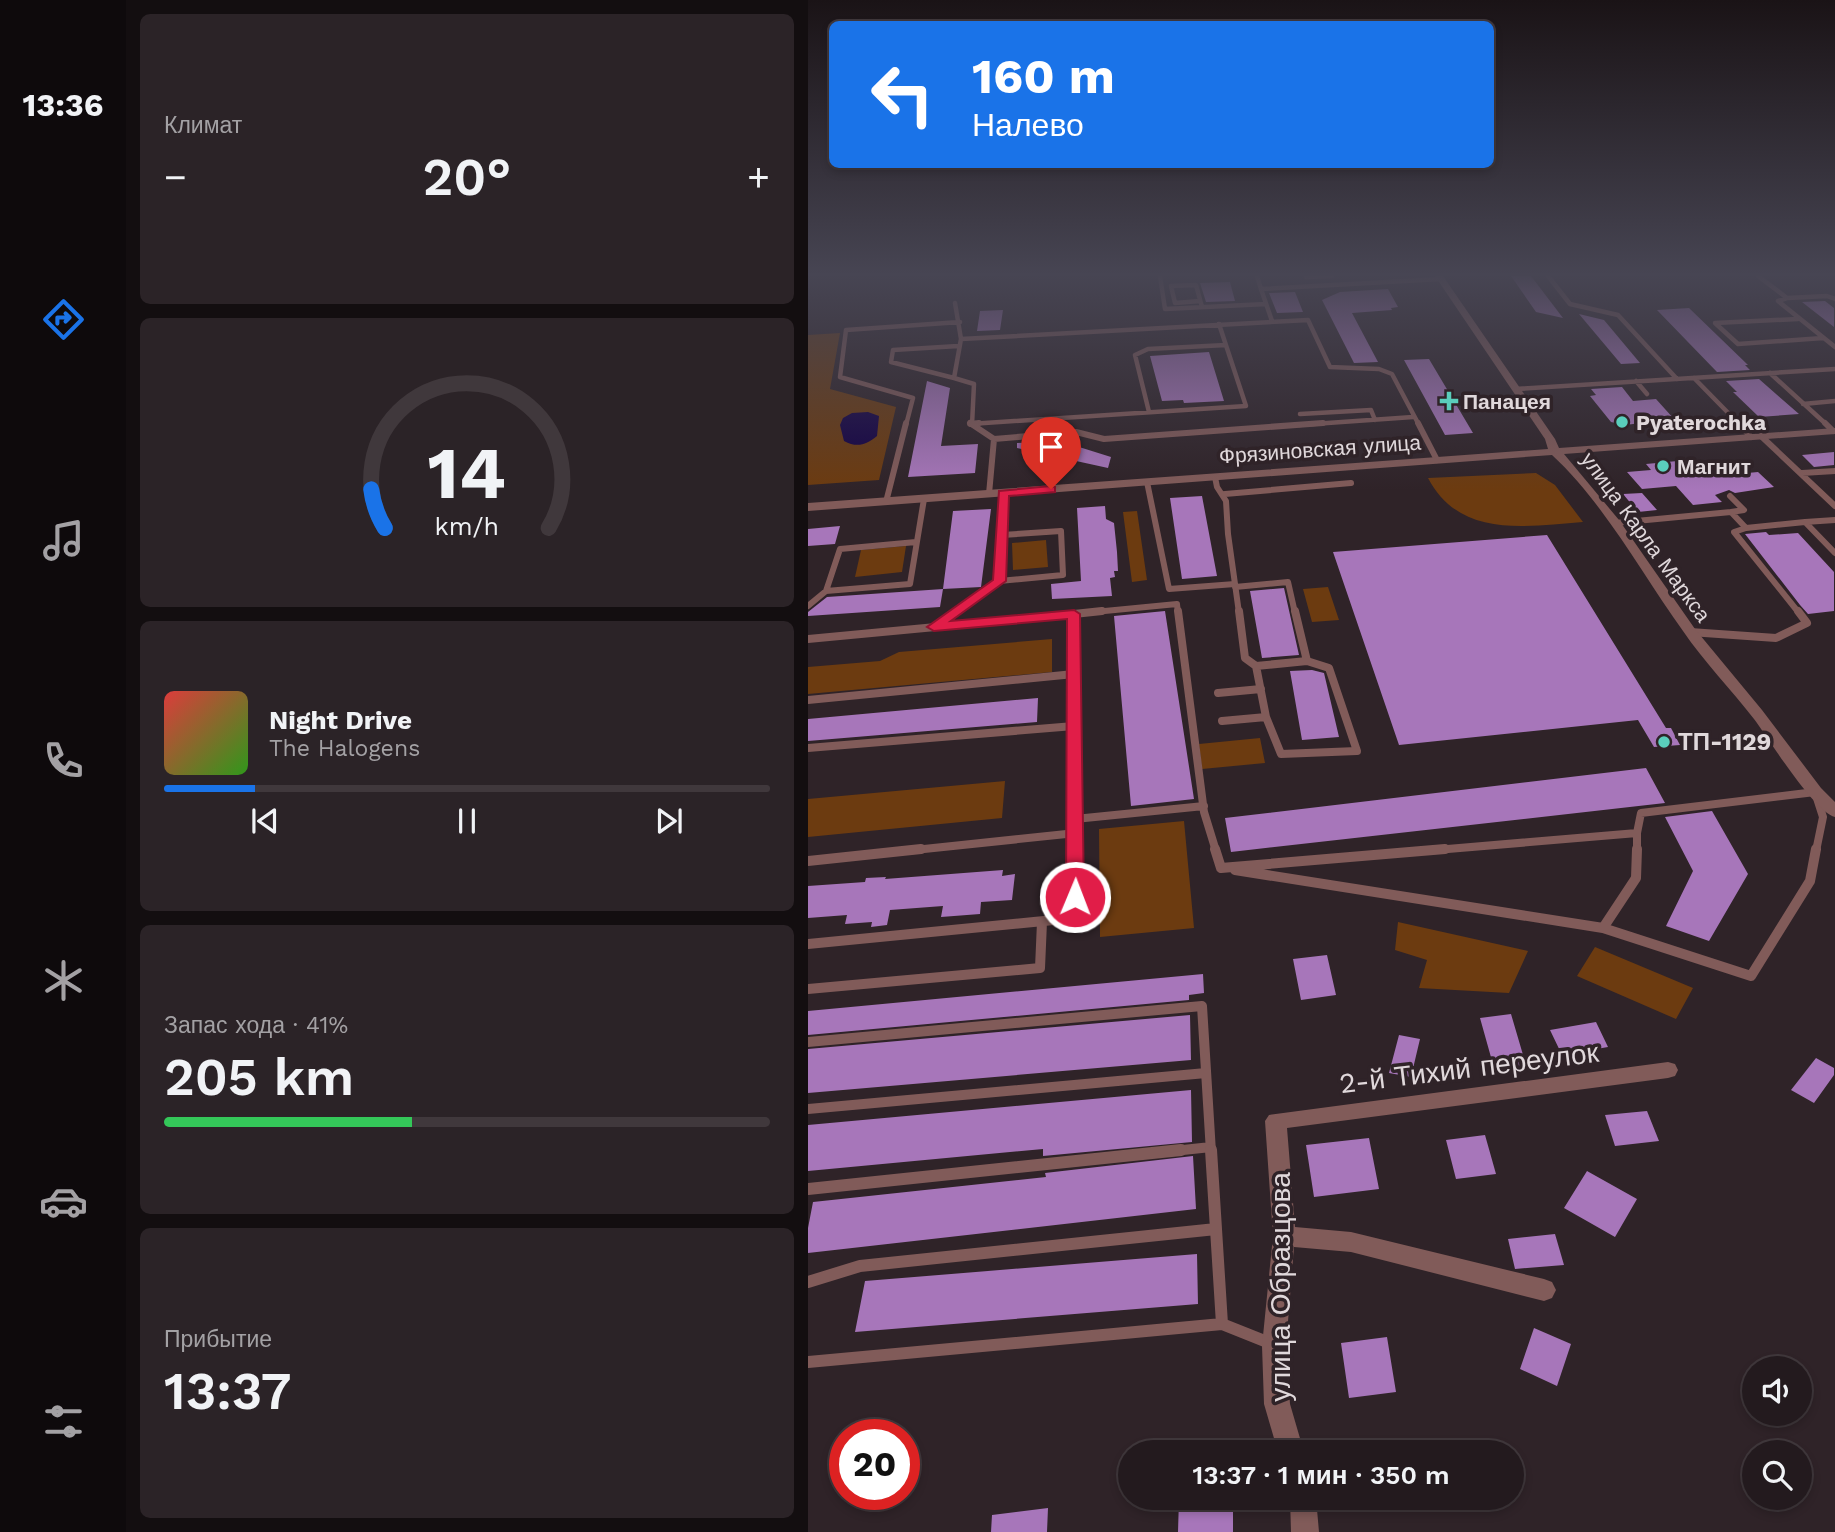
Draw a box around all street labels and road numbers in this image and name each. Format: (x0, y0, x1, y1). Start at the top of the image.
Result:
street label: Фрязиновская улица (1218, 429, 1422, 469)
street label: улица Карла Маркса (1576, 447, 1716, 627)
street label: 2-й Тихий переулок (1337, 1036, 1601, 1100)
street label: улица Образцова (1264, 1172, 1297, 1402)

